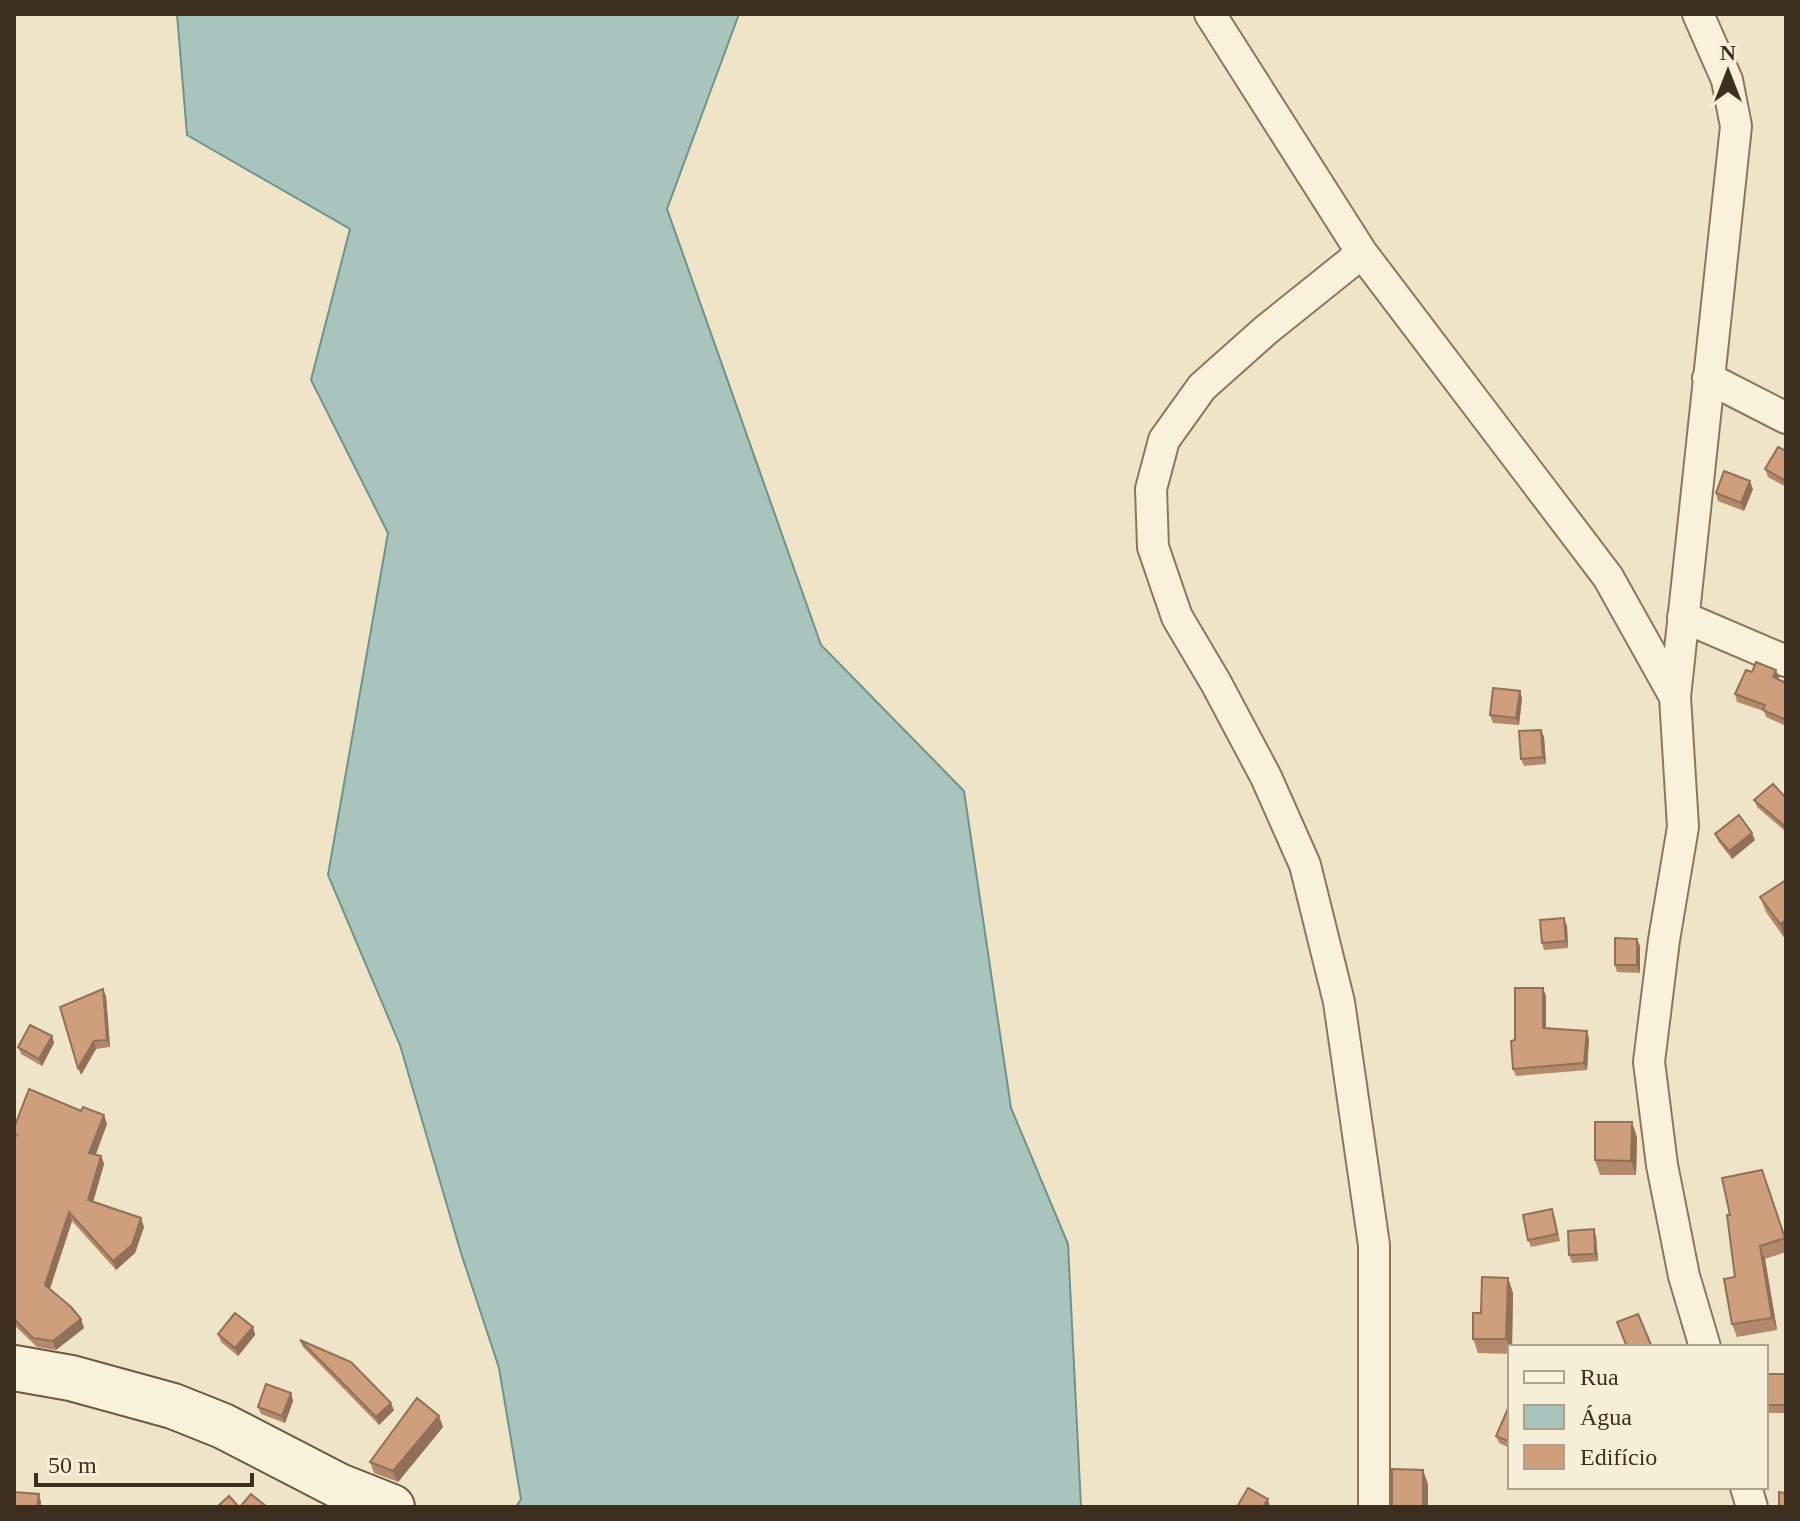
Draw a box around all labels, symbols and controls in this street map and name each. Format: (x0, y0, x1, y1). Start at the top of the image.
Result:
north arrow (1688, 32, 1768, 112)
text: N (1720, 40, 1736, 65)
legend (1508, 1345, 1768, 1489)
text: Rua (1580, 1364, 1619, 1390)
text: Água (1580, 1404, 1632, 1430)
scale bar (36, 1437, 252, 1487)
text: Edifício (1580, 1444, 1657, 1470)
text: 50 m (48, 1452, 97, 1478)

